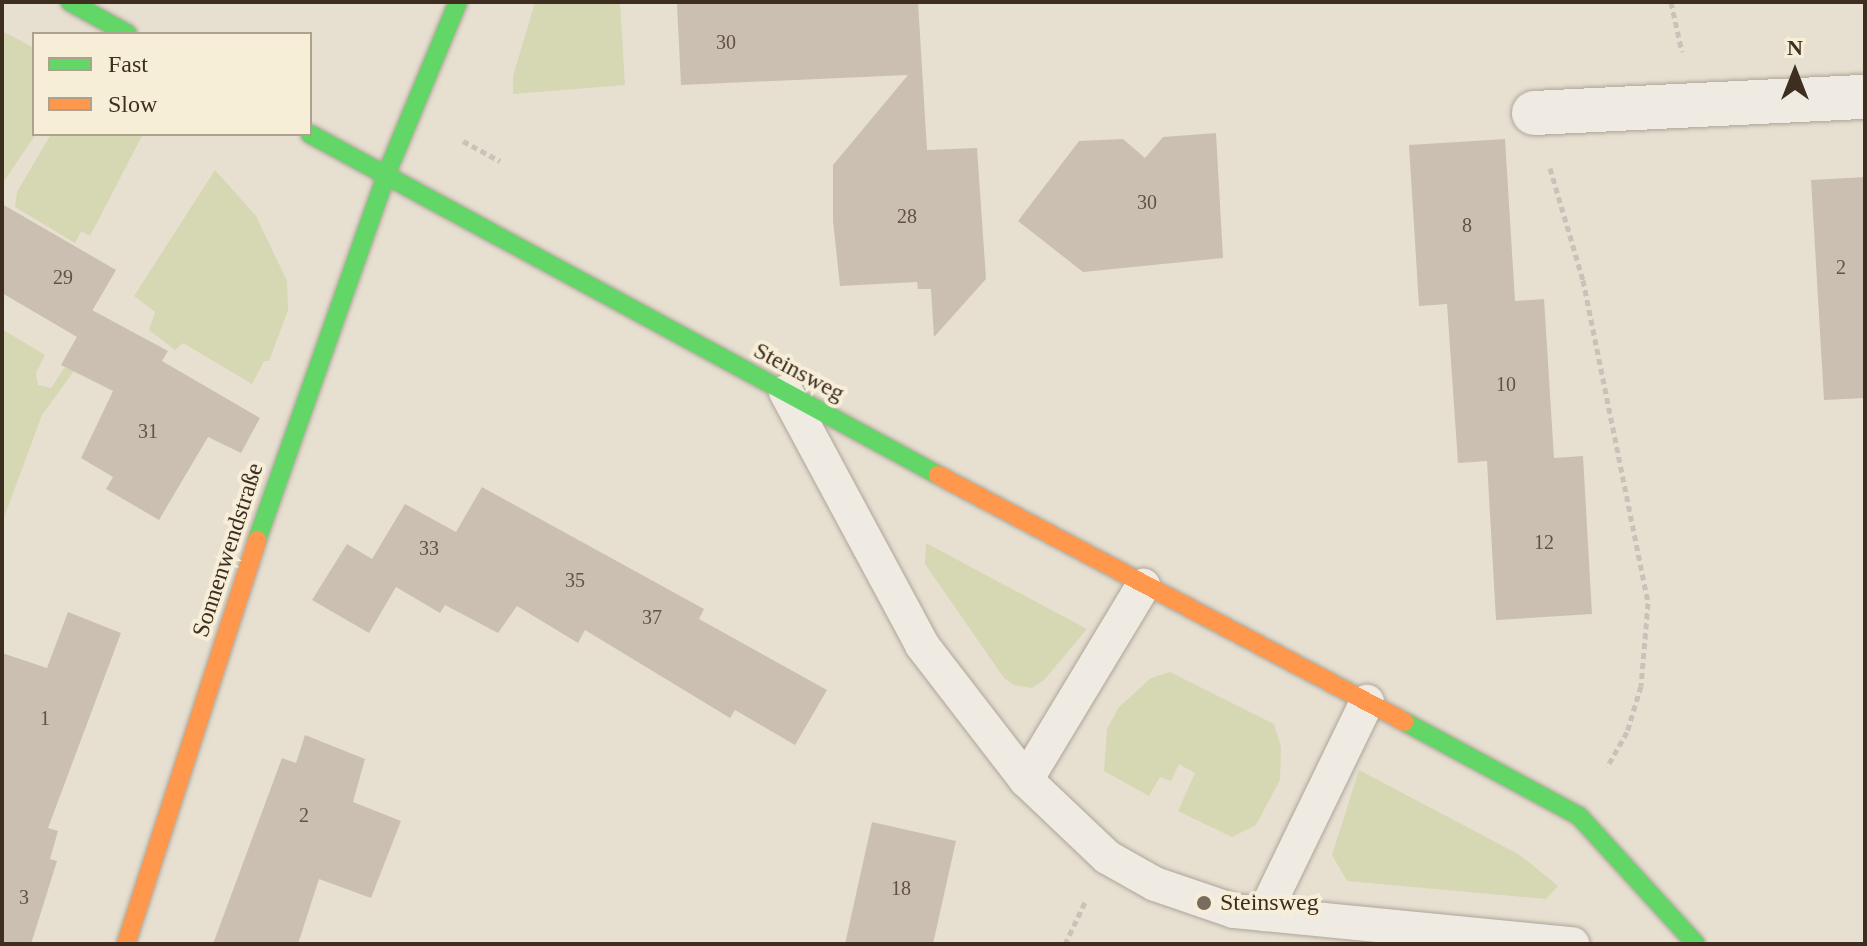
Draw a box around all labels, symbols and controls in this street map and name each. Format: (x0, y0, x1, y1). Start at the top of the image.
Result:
house number: 30 (716, 30, 736, 54)
legend (32, 32, 312, 136)
north arrow (1755, 32, 1835, 112)
text: N (1787, 35, 1803, 60)
text: Fast (108, 51, 148, 77)
text: Slow (108, 91, 157, 117)
house number: 30 (1137, 190, 1157, 214)
house number: 28 (897, 204, 917, 228)
house number: 8 (1462, 213, 1472, 237)
house number: 2 (1836, 255, 1846, 279)
house number: 29 (53, 265, 73, 289)
street label: Steinsweg (749, 336, 849, 408)
house number: 10 (1496, 372, 1516, 396)
house number: 31 (138, 419, 158, 443)
street label: Sonnenwendstraße (186, 459, 270, 641)
house number: 12 (1534, 530, 1554, 554)
house number: 33 (419, 536, 439, 560)
house number: 35 (565, 568, 585, 592)
house number: 37 (642, 605, 662, 629)
house number: 1 (40, 706, 50, 730)
house number: 2 (299, 803, 309, 827)
house number: 18 (891, 876, 911, 900)
house number: 3 (19, 885, 29, 909)
place label: Steinsweg (1220, 889, 1319, 917)
marker: Steinsweg (1195, 894, 1213, 912)

